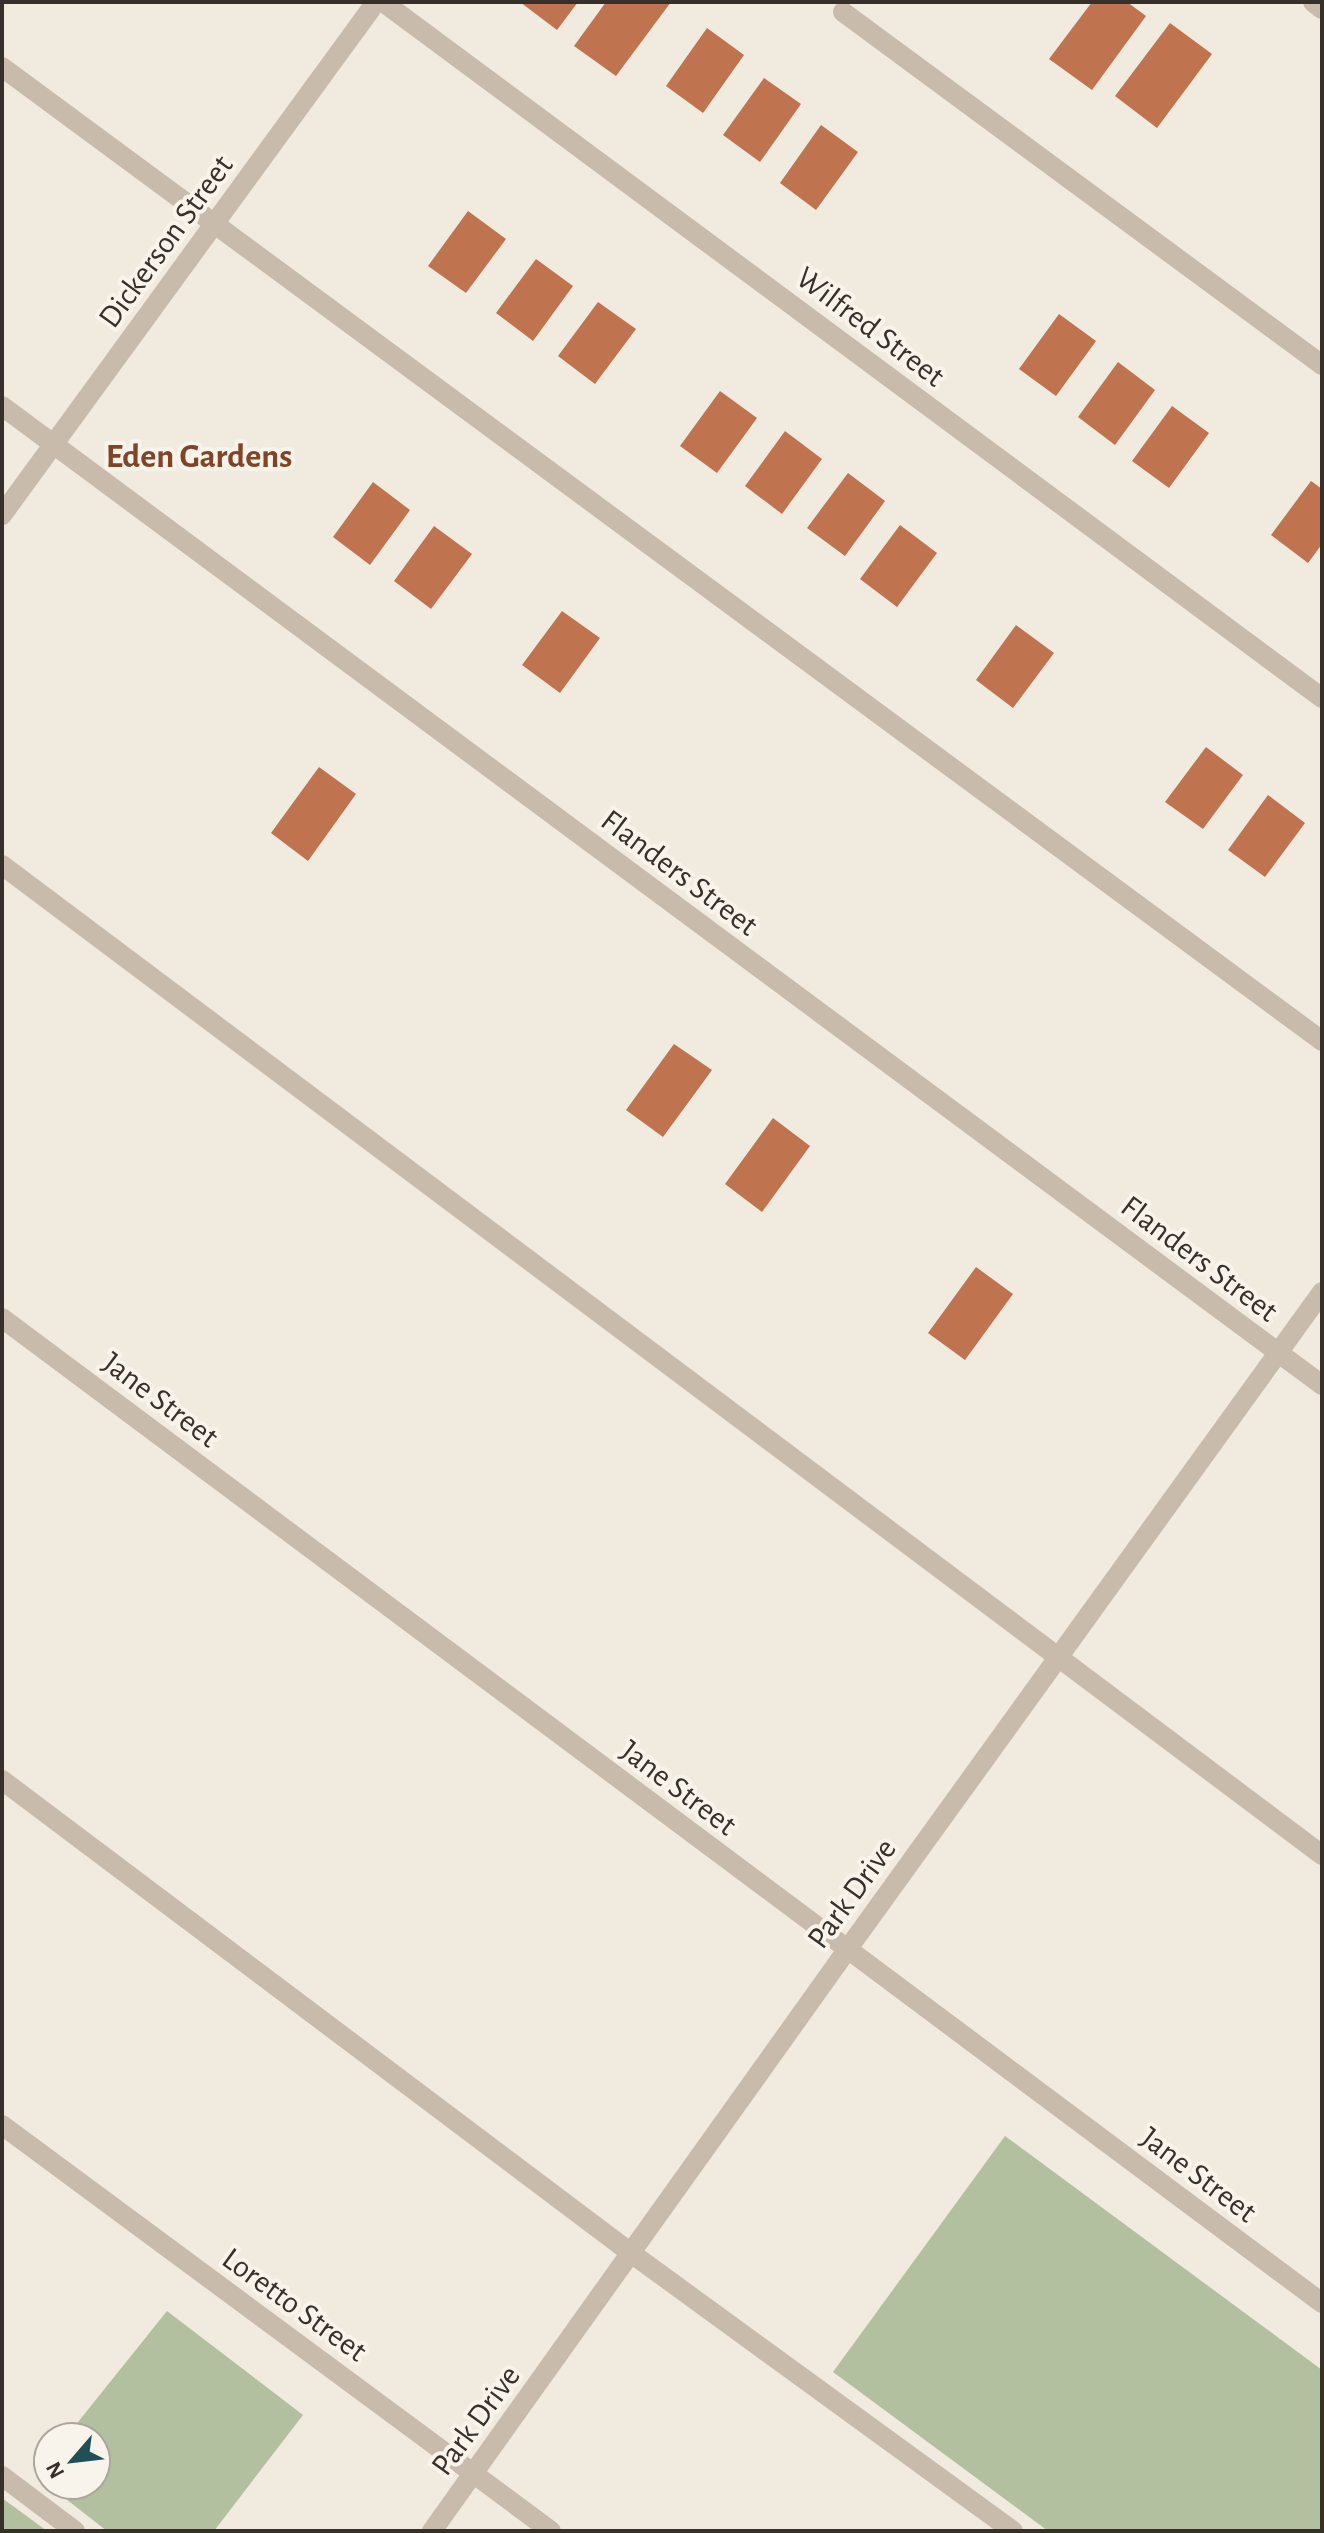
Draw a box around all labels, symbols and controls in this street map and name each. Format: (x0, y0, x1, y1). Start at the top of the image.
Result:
street label: Dickerson Street (93, 150, 239, 334)
street label: Wilfred Street (790, 261, 950, 393)
district label: Eden Gardens (106, 440, 292, 474)
street label: Flanders Street (595, 804, 764, 942)
street label: Flanders Street (1115, 1190, 1284, 1328)
street label: Jane Street (97, 1346, 224, 1453)
street label: Jane Street (615, 1734, 742, 1841)
street label: Park Drive (802, 1833, 902, 1954)
street label: Jane Street (1135, 2121, 1262, 2228)
street label: Loretto Street (216, 2242, 372, 2368)
street label: Park Drive (426, 2360, 526, 2481)
north arrow (32, 2421, 112, 2501)
text: N (42, 2458, 69, 2482)

